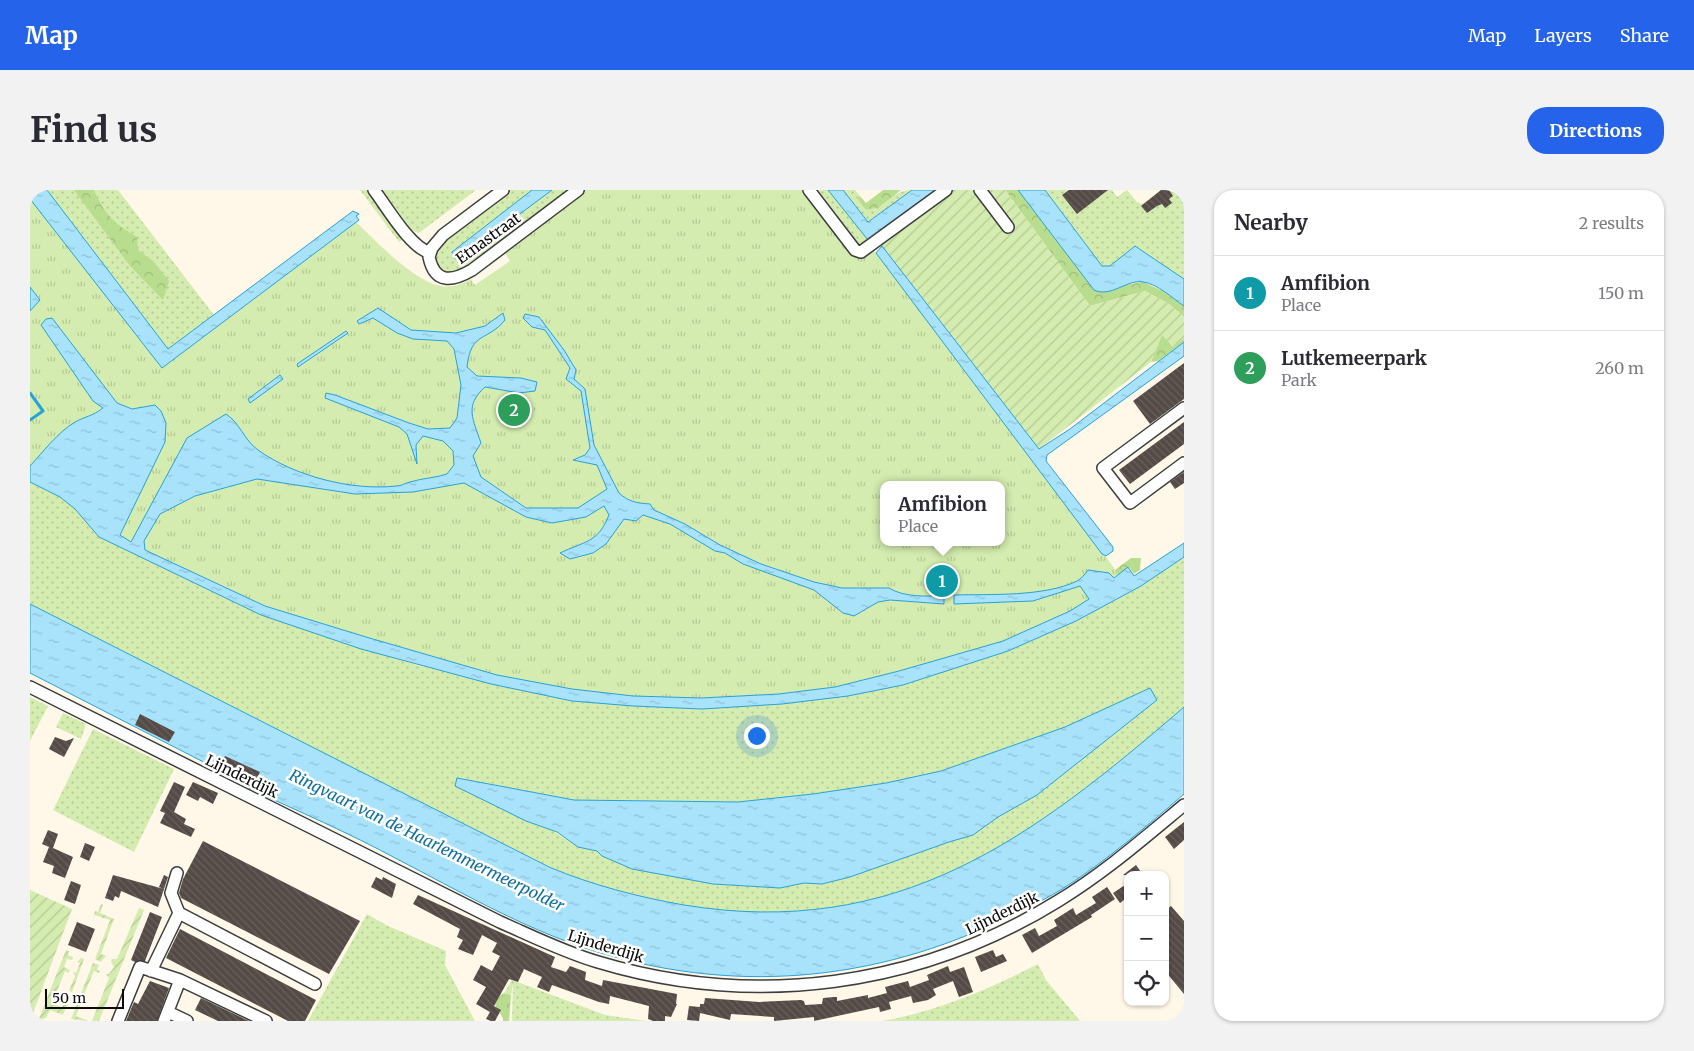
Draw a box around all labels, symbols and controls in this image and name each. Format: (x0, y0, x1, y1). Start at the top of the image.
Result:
text: Map (25, 20, 78, 51)
text: Map (1468, 24, 1506, 47)
text: Layers (1534, 24, 1592, 47)
text: Share (1620, 24, 1669, 47)
button: Directions (1527, 107, 1664, 154)
text: Find us (30, 108, 157, 152)
street label: Etnastraat (452, 208, 524, 268)
text: Nearby (1234, 209, 1308, 236)
text: 2 results (1579, 213, 1644, 233)
text: Amfibion (1281, 271, 1370, 295)
text: 1 (1246, 283, 1254, 303)
text: 150 m (1598, 283, 1644, 303)
text: Place (1281, 295, 1321, 315)
text: Lutkemeerpark (1281, 346, 1427, 370)
text: 2 (1245, 358, 1255, 378)
text: 260 m (1595, 358, 1644, 378)
text: Park (1281, 370, 1317, 390)
pin: 2 (498, 391, 530, 429)
popup (880, 481, 1005, 546)
text: Amfibion (898, 492, 987, 516)
text: Place (898, 516, 938, 536)
pin: 1 (926, 562, 958, 600)
your location (744, 723, 770, 749)
street label: Lijnderdijk (202, 750, 282, 802)
water label: Ringvaart van de Haarlemmermeerpolder (286, 765, 568, 916)
map controls (1124, 871, 1169, 1006)
button: + (1124, 871, 1169, 916)
street label: Lijnderdijk (962, 887, 1042, 939)
button: − (1124, 916, 1169, 961)
street label: Lijnderdijk (566, 925, 647, 967)
button: locate (1124, 961, 1169, 1006)
scale bar (45, 986, 124, 1009)
text: 50 m (52, 989, 86, 1007)

